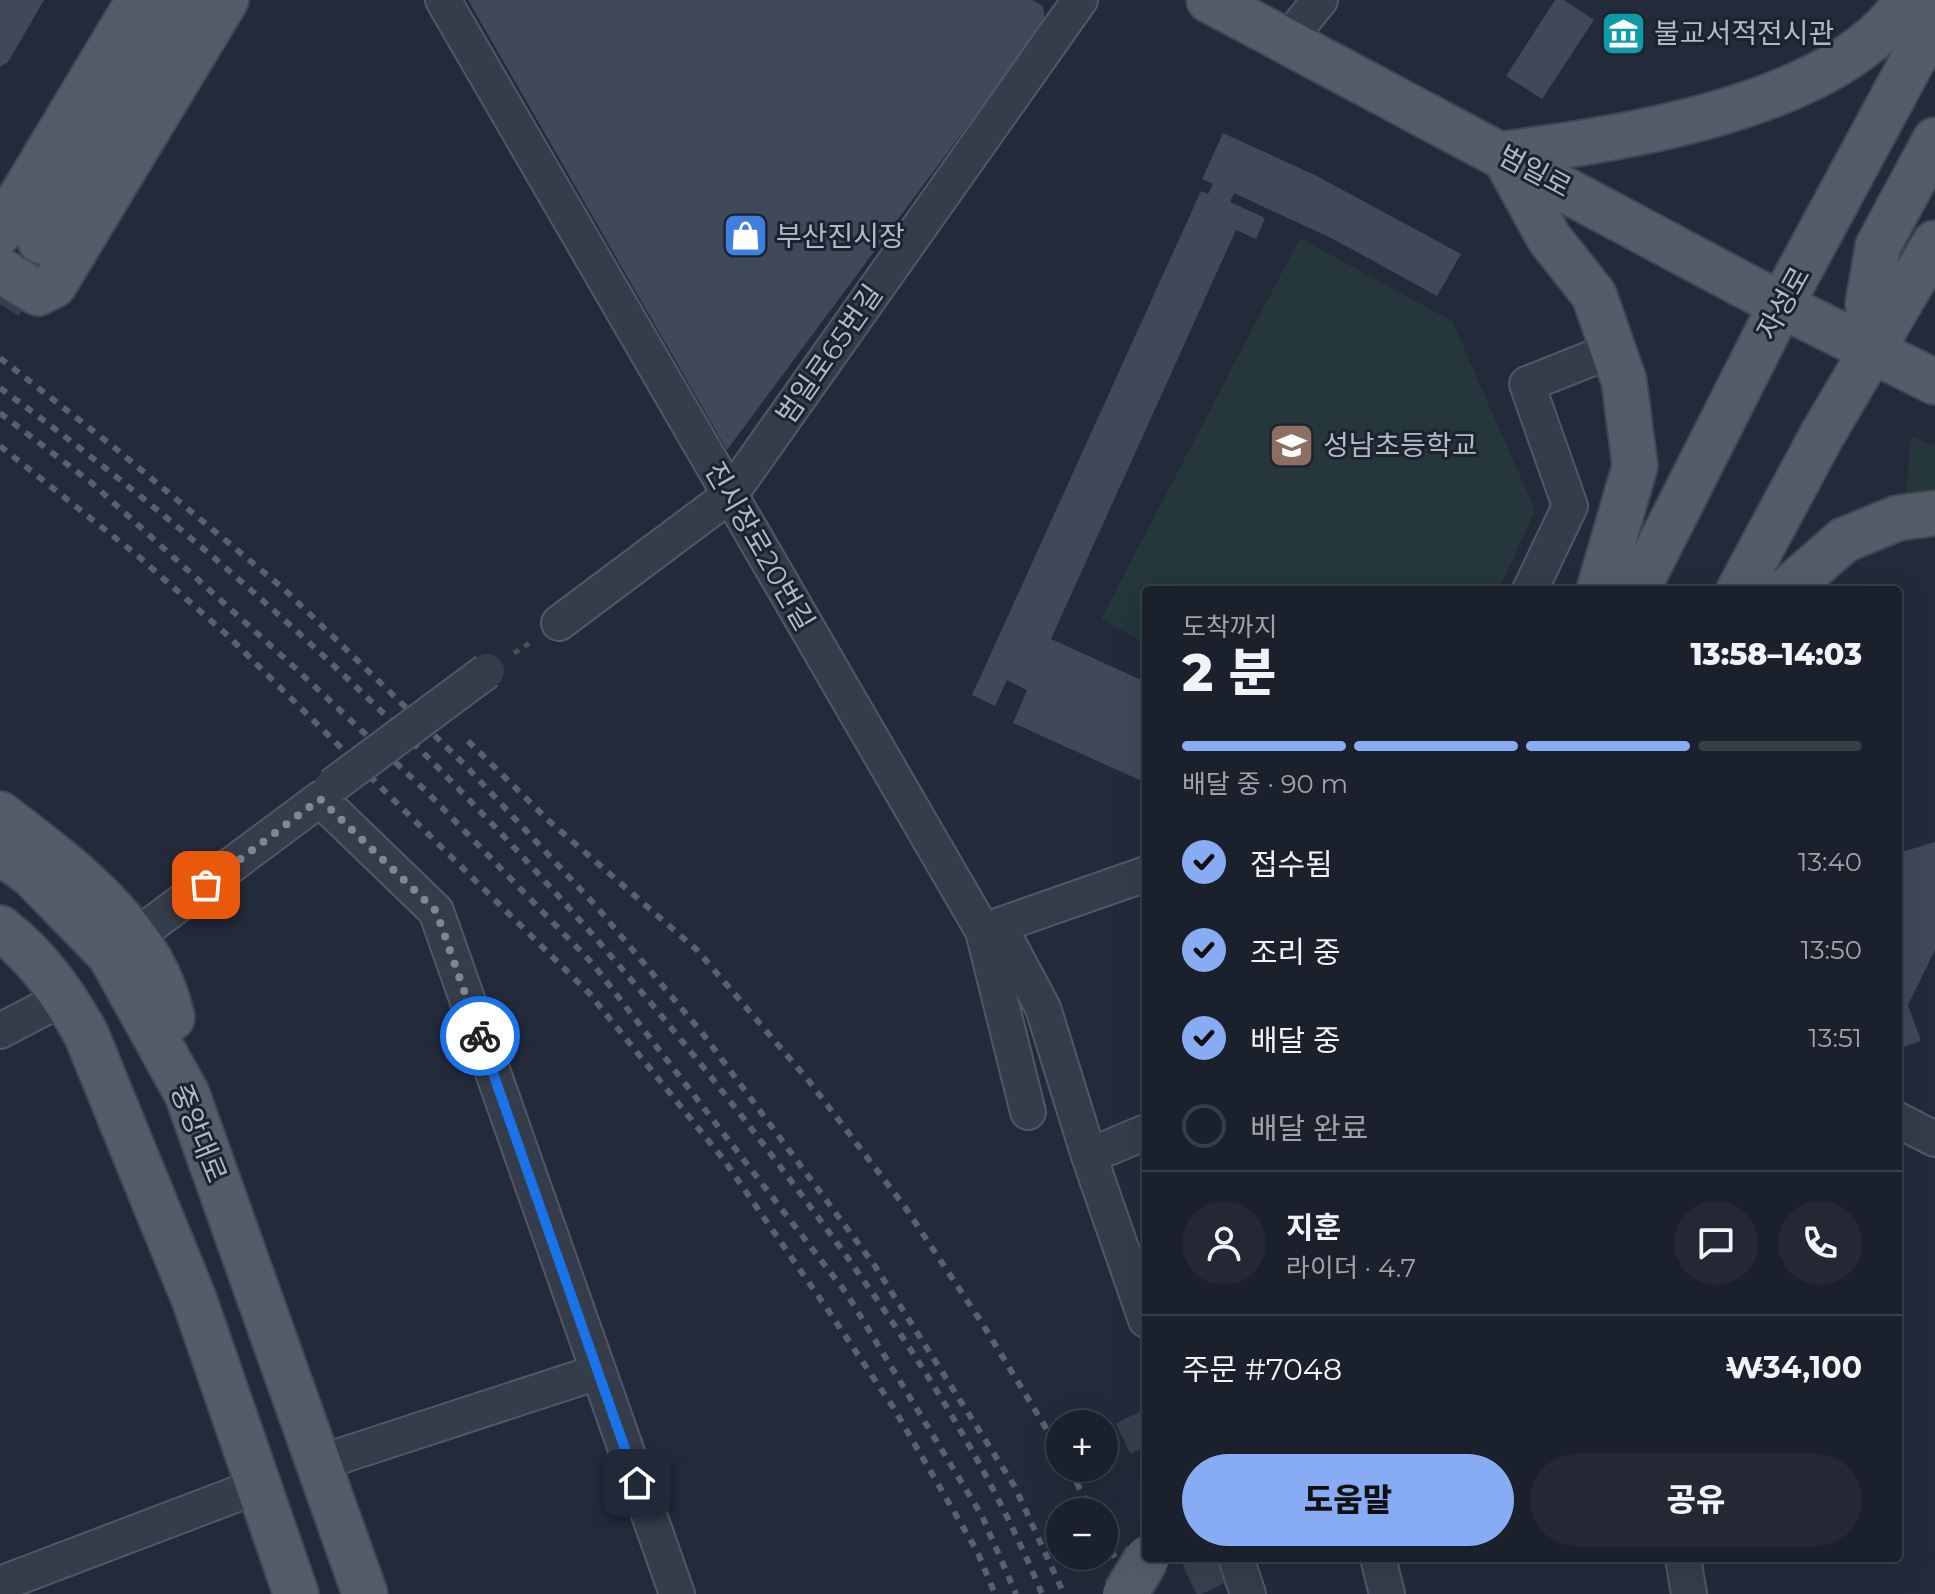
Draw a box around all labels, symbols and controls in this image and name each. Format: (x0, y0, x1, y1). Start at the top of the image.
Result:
museum icon: 불교서적전시관 (1599, 9, 1647, 57)
place label: 불교서적전시관 (1654, 16, 1834, 50)
street label: 범일로 (1493, 138, 1577, 204)
shop icon: 부산진시장 (721, 212, 769, 260)
place label: 부산진시장 (776, 219, 905, 253)
street label: 자성로 (1749, 261, 1817, 345)
street label: 범일로65번길 (769, 278, 889, 430)
school or university icon: 성남초등학교 (1268, 421, 1316, 469)
place label: 성남초등학교 (1323, 428, 1478, 462)
street label: 진시장로20번길 (698, 456, 822, 636)
text: 도착까지 (1182, 611, 1278, 643)
text: 13:58–14:03 (1690, 636, 1862, 673)
text: 2 분 (1182, 641, 1276, 704)
text: 배달 중 · 90 m (1182, 768, 1348, 800)
icon: check (1182, 840, 1226, 884)
text: 접수됨 (1250, 846, 1333, 883)
text: 13:40 (1798, 846, 1862, 878)
pin (172, 851, 240, 919)
icon: bag (184, 863, 228, 907)
icon: check (1182, 928, 1226, 972)
text: 조리 중 (1250, 934, 1341, 971)
text: 13:50 (1801, 934, 1862, 966)
courier (440, 996, 520, 1076)
icon: bike (458, 1014, 502, 1058)
icon: check (1182, 1016, 1226, 1060)
text: 배달 중 (1250, 1022, 1341, 1059)
text: 13:51 (1808, 1022, 1862, 1054)
street label: 중앙대로 (164, 1079, 234, 1187)
text: 배달 완료 (1250, 1110, 1368, 1147)
button: person (1182, 1201, 1266, 1285)
button: chat (1674, 1201, 1758, 1285)
button: phone (1778, 1201, 1862, 1285)
text: 지훈 (1286, 1209, 1341, 1246)
text: 라이더 · 4.7 (1286, 1252, 1416, 1284)
text: ₩34,100 (1726, 1349, 1862, 1386)
text: 주문 #7048 (1182, 1351, 1342, 1388)
map controls (1046, 1410, 1118, 1570)
button: + (1046, 1410, 1118, 1482)
pin (603, 1449, 671, 1517)
button: 도움말 (1182, 1454, 1514, 1546)
button: 공유 (1530, 1454, 1862, 1546)
icon: home (615, 1461, 659, 1505)
button: − (1046, 1498, 1118, 1570)

